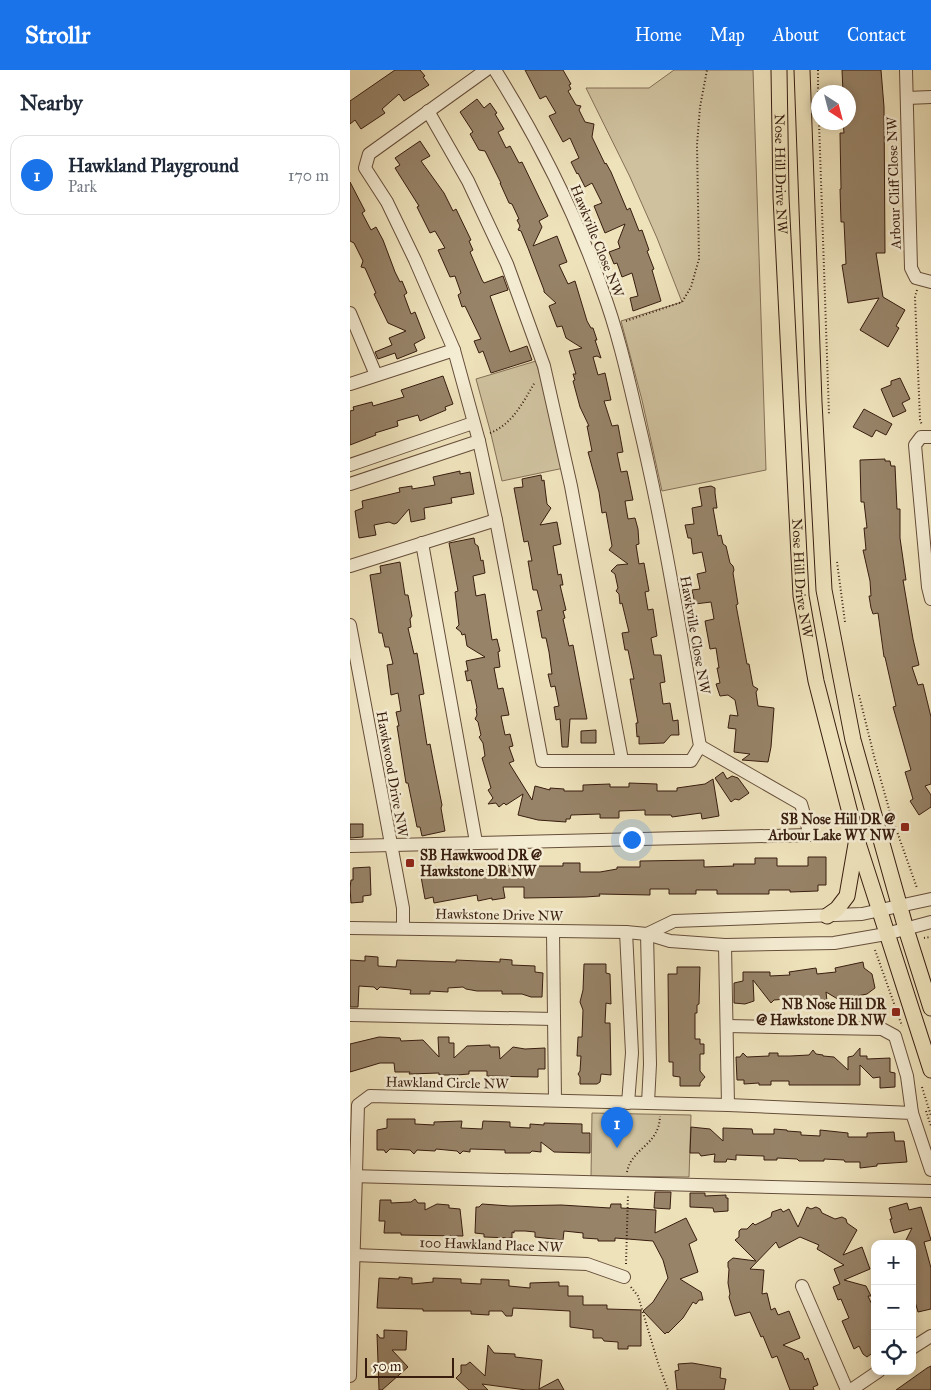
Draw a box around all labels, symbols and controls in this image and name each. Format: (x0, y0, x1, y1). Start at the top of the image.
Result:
text: Strollr (25, 20, 90, 50)
text: Home (635, 24, 682, 46)
text: Map (710, 24, 745, 46)
text: About (773, 24, 819, 46)
text: Contact (847, 24, 906, 46)
north arrow (811, 85, 856, 130)
text: Nearby (20, 90, 83, 116)
street label: Nose Hill Drive NW (771, 114, 791, 235)
street label: Arbour Cliff Close NW (883, 116, 905, 250)
text: Hawkland Playground (68, 154, 239, 177)
text: 1 (34, 166, 40, 185)
text: 170 m (288, 166, 329, 185)
text: Park (68, 177, 97, 196)
street label: Hawkville Close NW (567, 182, 628, 300)
street label: Nose Hill Drive NW (789, 518, 817, 640)
street label: Hawkville Close NW (676, 574, 714, 696)
street label: Hawkwood Drive NW (373, 710, 412, 839)
place label: SB Nose Hill DR @ Arbour Lake WY NW (768, 811, 896, 844)
marker: SB Nose Hill DR @ Arbour Lake WY NW (899, 821, 911, 833)
your location (619, 827, 645, 853)
place label: SB Hawkwood DR @ Hawkstone DR NW (420, 847, 542, 880)
marker: SB Hawkwood DR @ Hawkstone DR NW (404, 857, 416, 869)
street label: Hawkstone Drive NW (435, 905, 564, 925)
place label: NB Nose Hill DR @ Hawkstone DR NW (756, 996, 887, 1029)
marker: NB Nose Hill DR @ Hawkstone DR NW (890, 1006, 902, 1018)
street label: Hawkland Circle NW (385, 1073, 509, 1093)
pin: 1 (601, 1107, 633, 1148)
street label: 100 Hawkland Place NW (419, 1234, 564, 1256)
map controls (871, 1240, 916, 1375)
button: + (871, 1240, 916, 1285)
button: − (871, 1285, 916, 1330)
button: locate (871, 1330, 916, 1375)
scale bar (365, 1355, 454, 1378)
text: 50 m (372, 1358, 401, 1375)

